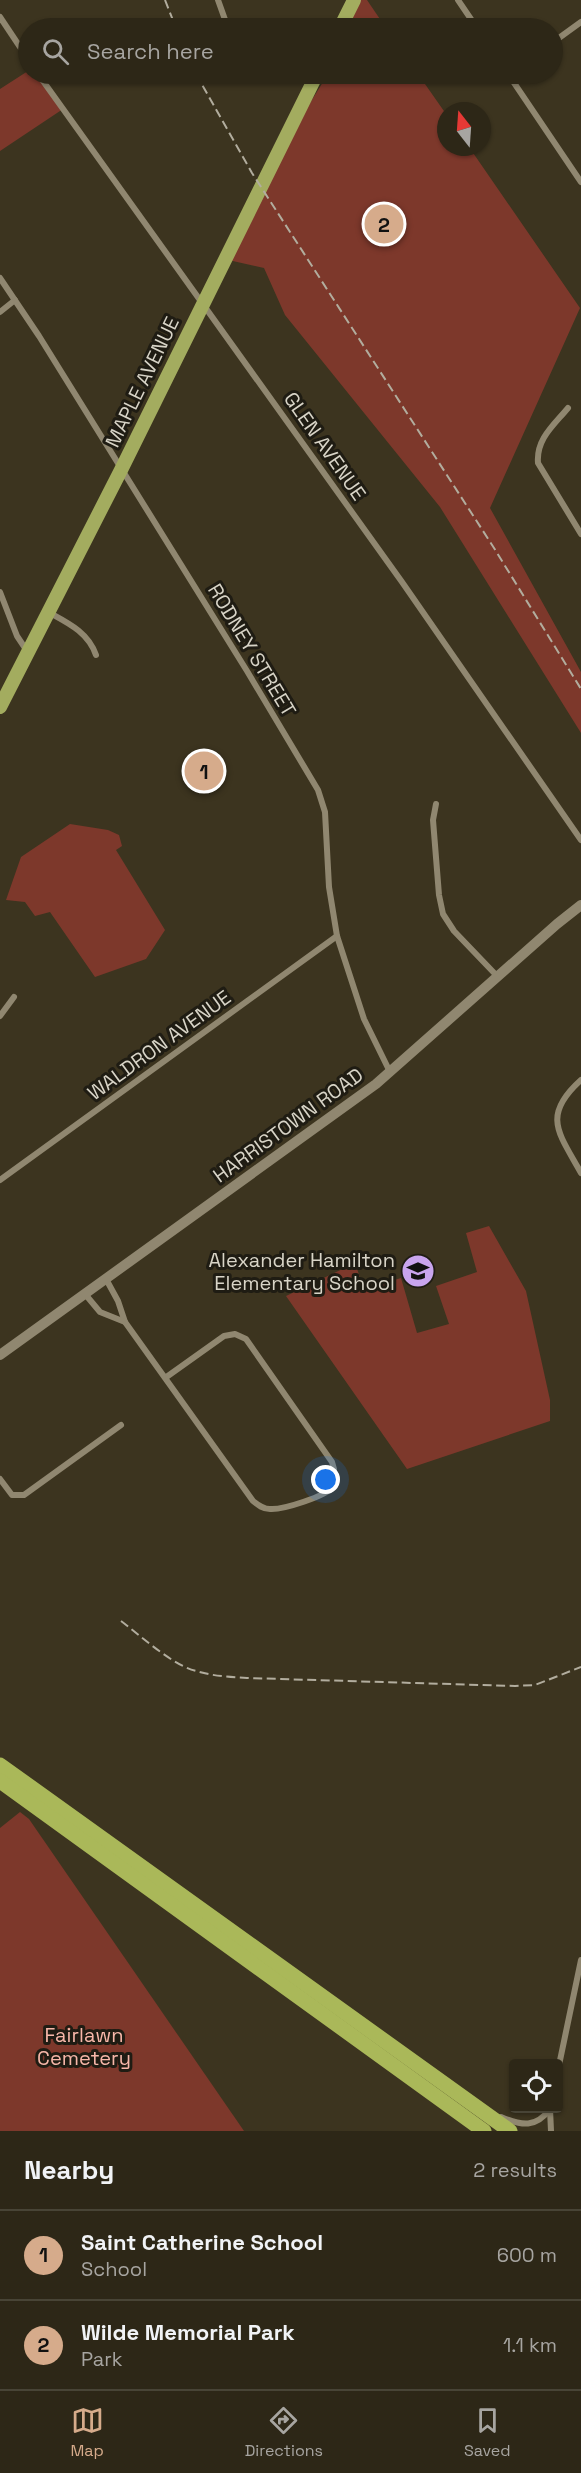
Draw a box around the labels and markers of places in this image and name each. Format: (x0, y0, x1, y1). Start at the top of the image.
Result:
pin: 2 (364, 202, 404, 246)
pin: 1 (184, 748, 224, 794)
place label: Alexander Hamilton Elementary School (208, 1247, 395, 1296)
school or university icon: Alexander Hamilton Elementary School (400, 1253, 436, 1289)

